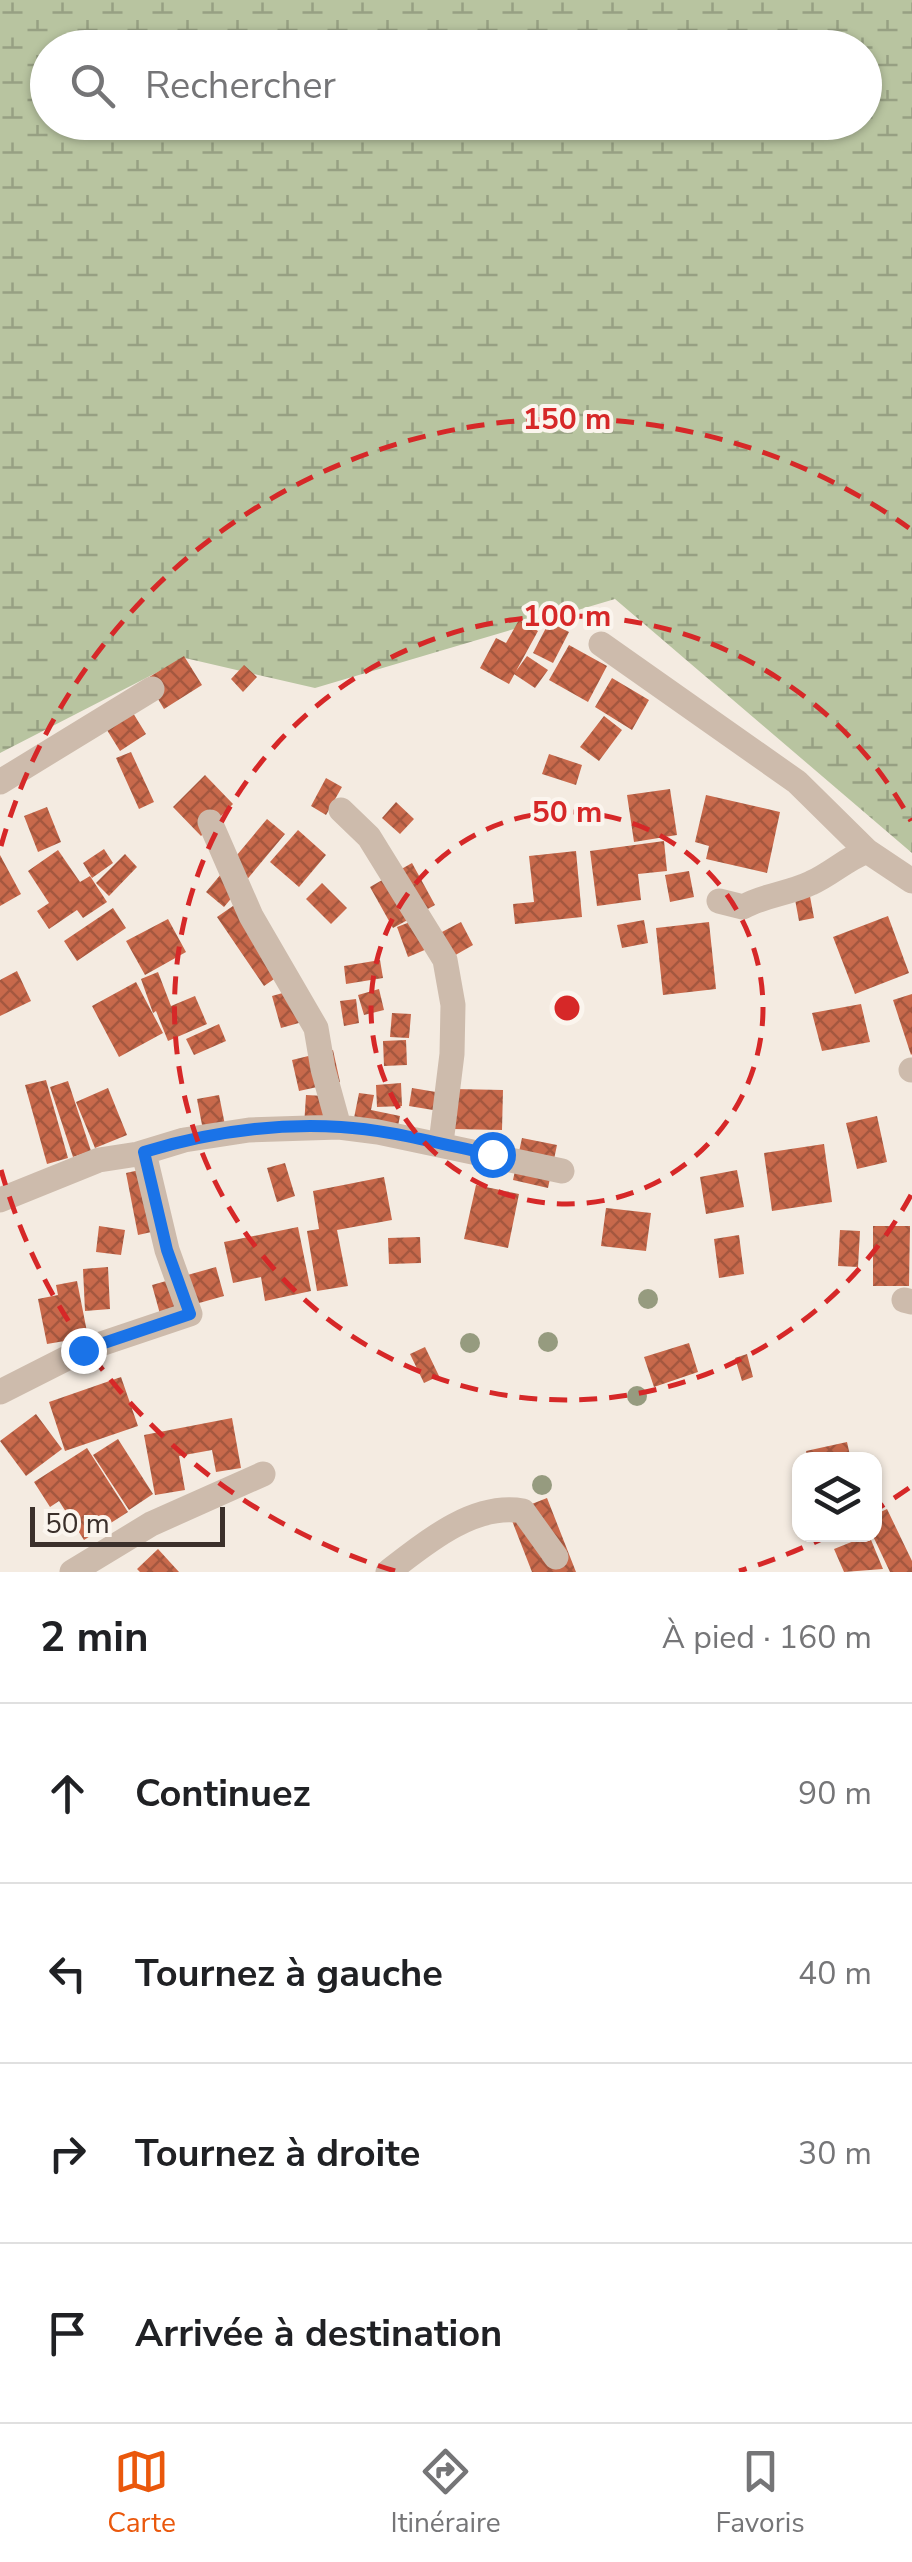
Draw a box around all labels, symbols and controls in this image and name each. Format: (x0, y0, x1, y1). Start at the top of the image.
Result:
search box (30, 30, 882, 140)
icon: search (65, 58, 120, 113)
text: Rechercher (145, 60, 336, 111)
text: 150 m (523, 399, 611, 440)
text: 100 m (523, 596, 611, 637)
text: 50 m (532, 792, 602, 833)
centre of rings (549, 990, 585, 1026)
route start (470, 1132, 516, 1178)
route end (61, 1328, 107, 1374)
map controls (792, 1452, 882, 1542)
button: layers (792, 1452, 882, 1542)
scale bar (30, 1502, 225, 1546)
text: 50 m (45, 1505, 110, 1543)
text: 2 min (40, 1609, 149, 1666)
text: À pied · 160 m (662, 1616, 872, 1659)
icon: ahead (40, 1766, 95, 1821)
text: Continuez (135, 1768, 310, 1819)
text: 90 m (798, 1772, 872, 1815)
icon: left (40, 1946, 95, 2001)
text: Tournez à gauche (135, 1948, 443, 1999)
text: 40 m (798, 1952, 872, 1995)
icon: right (40, 2126, 95, 2181)
text: Tournez à droite (135, 2128, 420, 2179)
text: 30 m (798, 2132, 872, 2175)
icon: arrive (40, 2306, 95, 2361)
text: Arrivée à destination (135, 2308, 502, 2359)
tab: Carte (107, 2444, 176, 2542)
tab: Itinéraire (391, 2444, 501, 2542)
tab: Favoris (715, 2444, 805, 2542)

